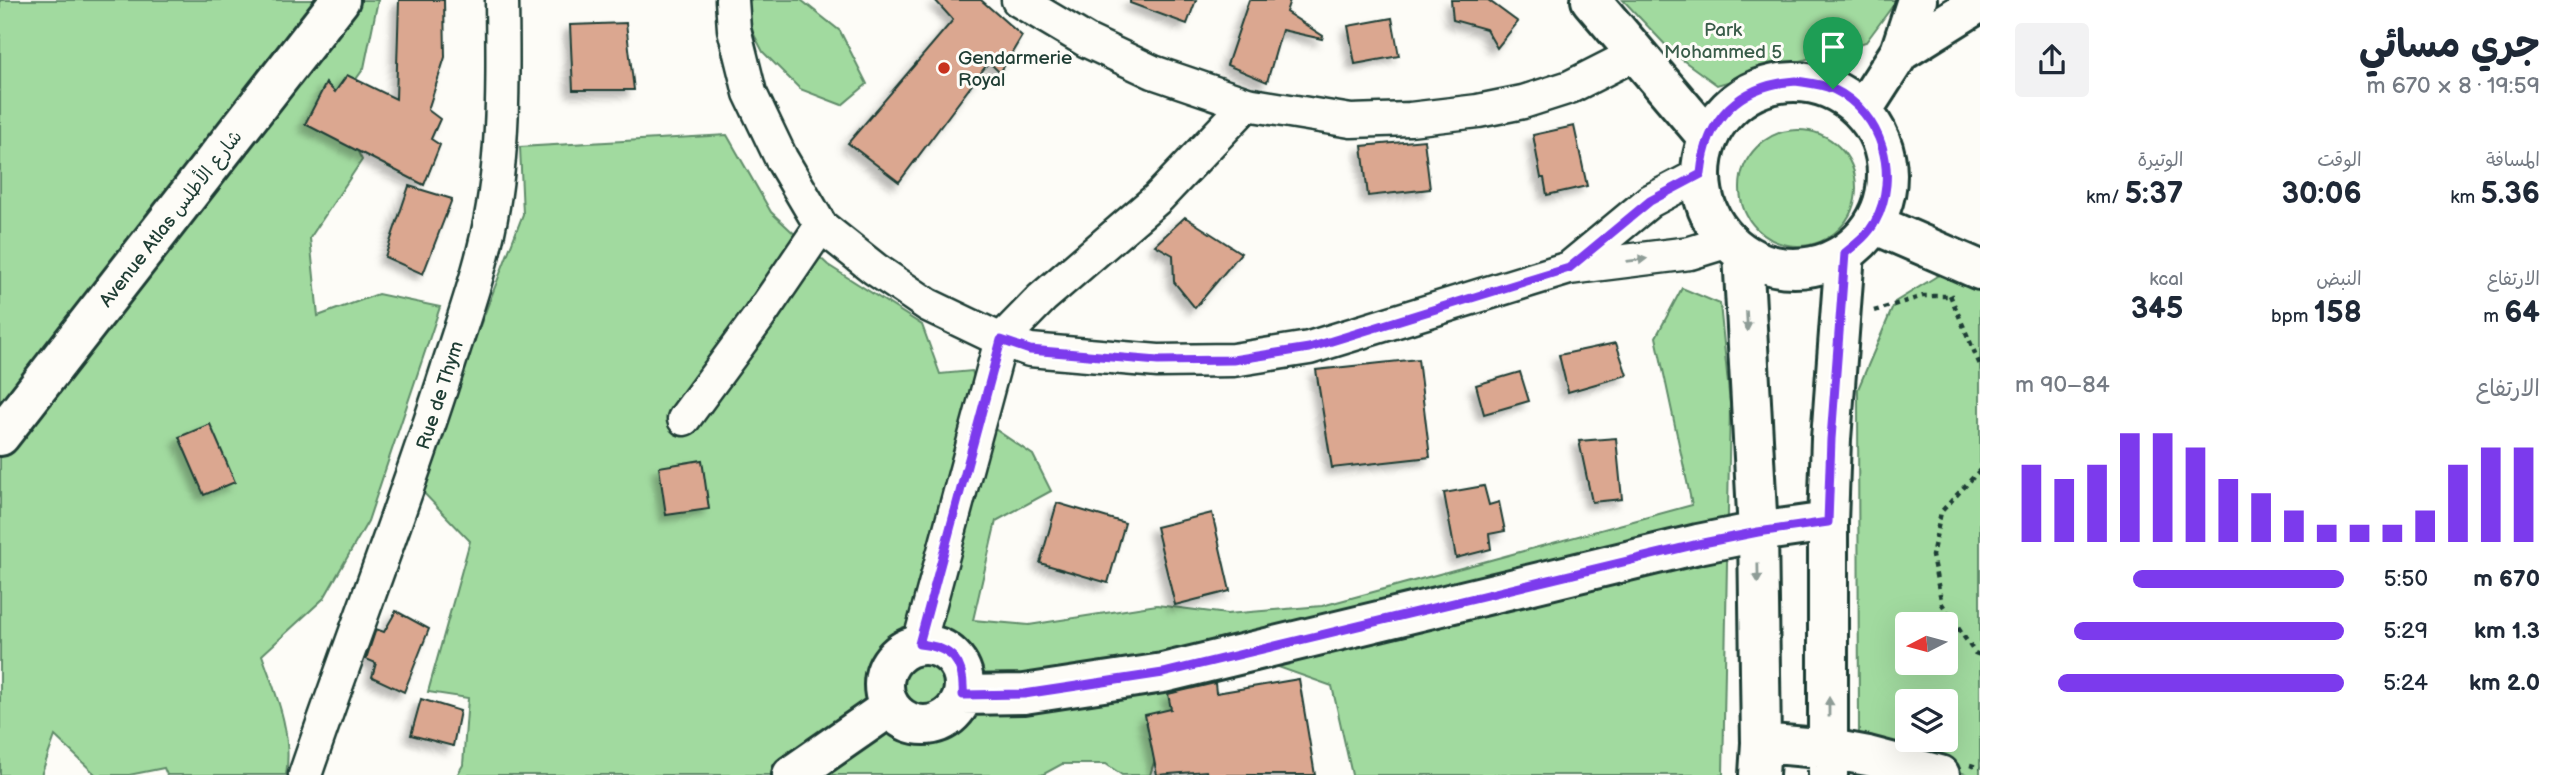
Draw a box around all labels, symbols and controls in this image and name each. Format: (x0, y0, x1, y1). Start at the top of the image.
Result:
pin (1803, 17, 1863, 89)
park label: Park Mohammed 5 (1664, 19, 1782, 64)
button: share (2015, 23, 2089, 97)
text: جري مسائي (2359, 23, 2540, 68)
icon: arrive (1814, 28, 1852, 66)
place label: Gendarmerie Royal (958, 47, 1072, 92)
marker: Gendarmerie Royal (936, 60, 952, 76)
text: 19:59 · 8 × 670 m (2366, 72, 2540, 100)
street label: Avenue Atlas شارع الأطلس (93, 125, 248, 313)
text: الوتيرة (2137, 149, 2183, 172)
text: الوقت (2317, 149, 2362, 172)
text: المسافة (2486, 149, 2540, 172)
text: 5:37 (2125, 176, 2183, 212)
text: 30:06 (2281, 176, 2362, 212)
text: 5.36 (2480, 176, 2540, 212)
text: /km (2086, 186, 2125, 209)
text: km (2450, 186, 2480, 209)
one-way arrow (1626, 254, 1648, 265)
text: kcal (2149, 268, 2183, 291)
text: النبض (2316, 268, 2362, 291)
text: الارتفاع (2487, 268, 2540, 291)
text: 345 (2131, 291, 2183, 327)
text: 158 (2314, 295, 2362, 331)
text: 64 (2504, 295, 2540, 331)
text: bpm (2271, 305, 2314, 328)
text: m (2483, 305, 2504, 328)
one-way arrow (1741, 310, 1752, 332)
street label: Rue de Thym (412, 338, 469, 453)
text: 84–90 m (2015, 371, 2110, 399)
text: الارتفاع (2476, 375, 2540, 403)
one-way arrow (1753, 562, 1764, 584)
text: 5:50 (2383, 565, 2428, 593)
text: 670 m (2473, 565, 2540, 593)
north arrow (1895, 612, 1958, 676)
map controls (1895, 612, 1958, 752)
text: 5:29 (2383, 617, 2428, 645)
text: 1.3 km (2474, 617, 2540, 645)
text: 5:24 (2383, 669, 2428, 697)
text: 2.0 km (2469, 669, 2540, 697)
button: layers (1895, 689, 1958, 752)
one-way arrow (1823, 696, 1835, 718)

